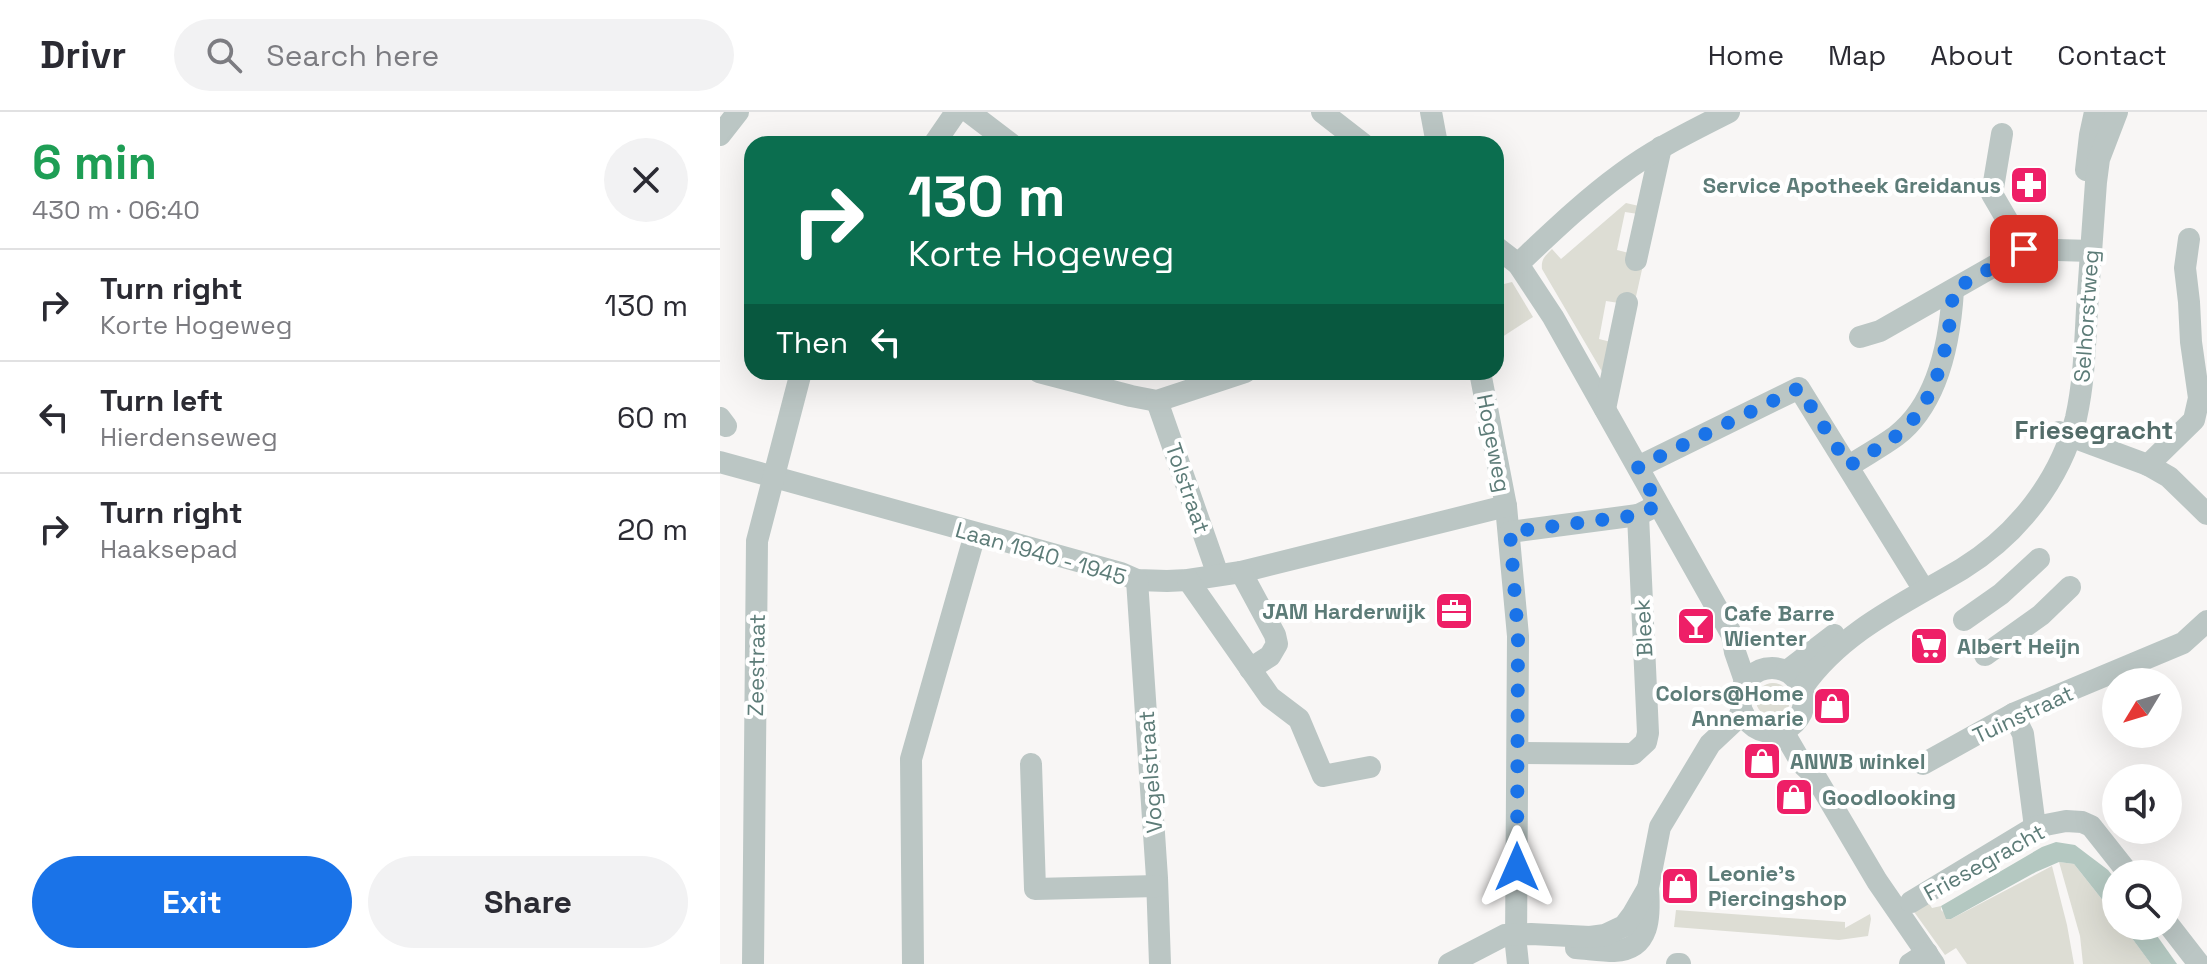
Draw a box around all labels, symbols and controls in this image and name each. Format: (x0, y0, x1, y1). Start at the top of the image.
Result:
search box (174, 19, 734, 91)
text: Drivr (40, 31, 126, 79)
icon: search (202, 33, 246, 77)
text: Search here (266, 36, 439, 75)
text: Home (1708, 37, 1784, 73)
text: Map (1828, 37, 1886, 73)
text: About (1930, 37, 2013, 73)
text: Contact (2057, 37, 2167, 73)
text: 6 min (32, 132, 157, 193)
button: close (604, 138, 688, 222)
text: 130 m (908, 161, 1066, 232)
pharmacy icon: Service Apotheek Greidanus (2008, 164, 2050, 206)
icon: right (776, 168, 880, 272)
place label: Service Apotheek Greidanus (1703, 171, 2001, 199)
text: 430 m · 06:40 (32, 193, 200, 227)
pin (1990, 215, 2058, 283)
icon: arrive (2002, 227, 2046, 271)
text: Korte Hogeweg (908, 231, 1174, 277)
street label: Selhorstweg (2067, 249, 2105, 383)
text: Turn right (100, 269, 243, 308)
icon: right (32, 283, 76, 327)
text: 130 m (605, 286, 688, 325)
text: Korte Hogeweg (100, 308, 292, 342)
icon: left (864, 320, 908, 364)
text: Then (776, 323, 848, 362)
text: Turn left (100, 381, 223, 420)
street label: Hogeweg (1471, 391, 1517, 495)
icon: left (32, 395, 76, 439)
text: 60 m (617, 398, 688, 437)
district label: Friesegracht (2015, 413, 2173, 447)
text: Hierdenseweg (100, 420, 278, 454)
street label: Tolstraat (1159, 439, 1217, 537)
text: Turn right (100, 493, 243, 532)
icon: right (32, 507, 76, 551)
text: 20 m (617, 510, 688, 549)
street label: Laan 1940 - 1945 (952, 515, 1130, 591)
text: Haaksepad (100, 532, 238, 566)
office icon: JAM Harderwijk (1433, 590, 1475, 632)
place label: JAM Harderwijk (1262, 597, 1427, 625)
street label: Bleek (1627, 598, 1658, 658)
place label: Cafe Barre Wienter (1724, 599, 1835, 652)
bar icon: Cafe Barre Wienter (1675, 605, 1717, 647)
street label: Zeestraat (741, 614, 771, 716)
supermarket icon: Albert Heijn (1908, 625, 1950, 667)
place label: Albert Heijn (1957, 632, 2080, 660)
north arrow (2102, 668, 2182, 748)
map controls (2102, 668, 2182, 940)
place label: Colors@Home Annemarie (1655, 679, 1804, 732)
street label: Tuinstraat (1968, 679, 2078, 749)
shop icon: Colors@Home Annemarie (1811, 685, 1853, 727)
street label: Vogelstraat (1132, 710, 1168, 834)
shop icon: ANWB winkel (1741, 740, 1783, 782)
place label: ANWB winkel (1790, 747, 1926, 775)
button: sound (2102, 764, 2182, 844)
shop icon: Goodlooking (1773, 776, 1815, 818)
place label: Goodlooking (1822, 783, 1956, 811)
street label: Friesegracht (1919, 817, 2049, 907)
position arrow (1475, 825, 1559, 909)
button: Exit (32, 856, 352, 948)
button: Share (368, 856, 688, 948)
place label: Leonie's Piercingshop (1708, 859, 1847, 912)
button: search (2102, 860, 2182, 940)
shop icon: Leonie's Piercingshop (1659, 865, 1701, 907)

